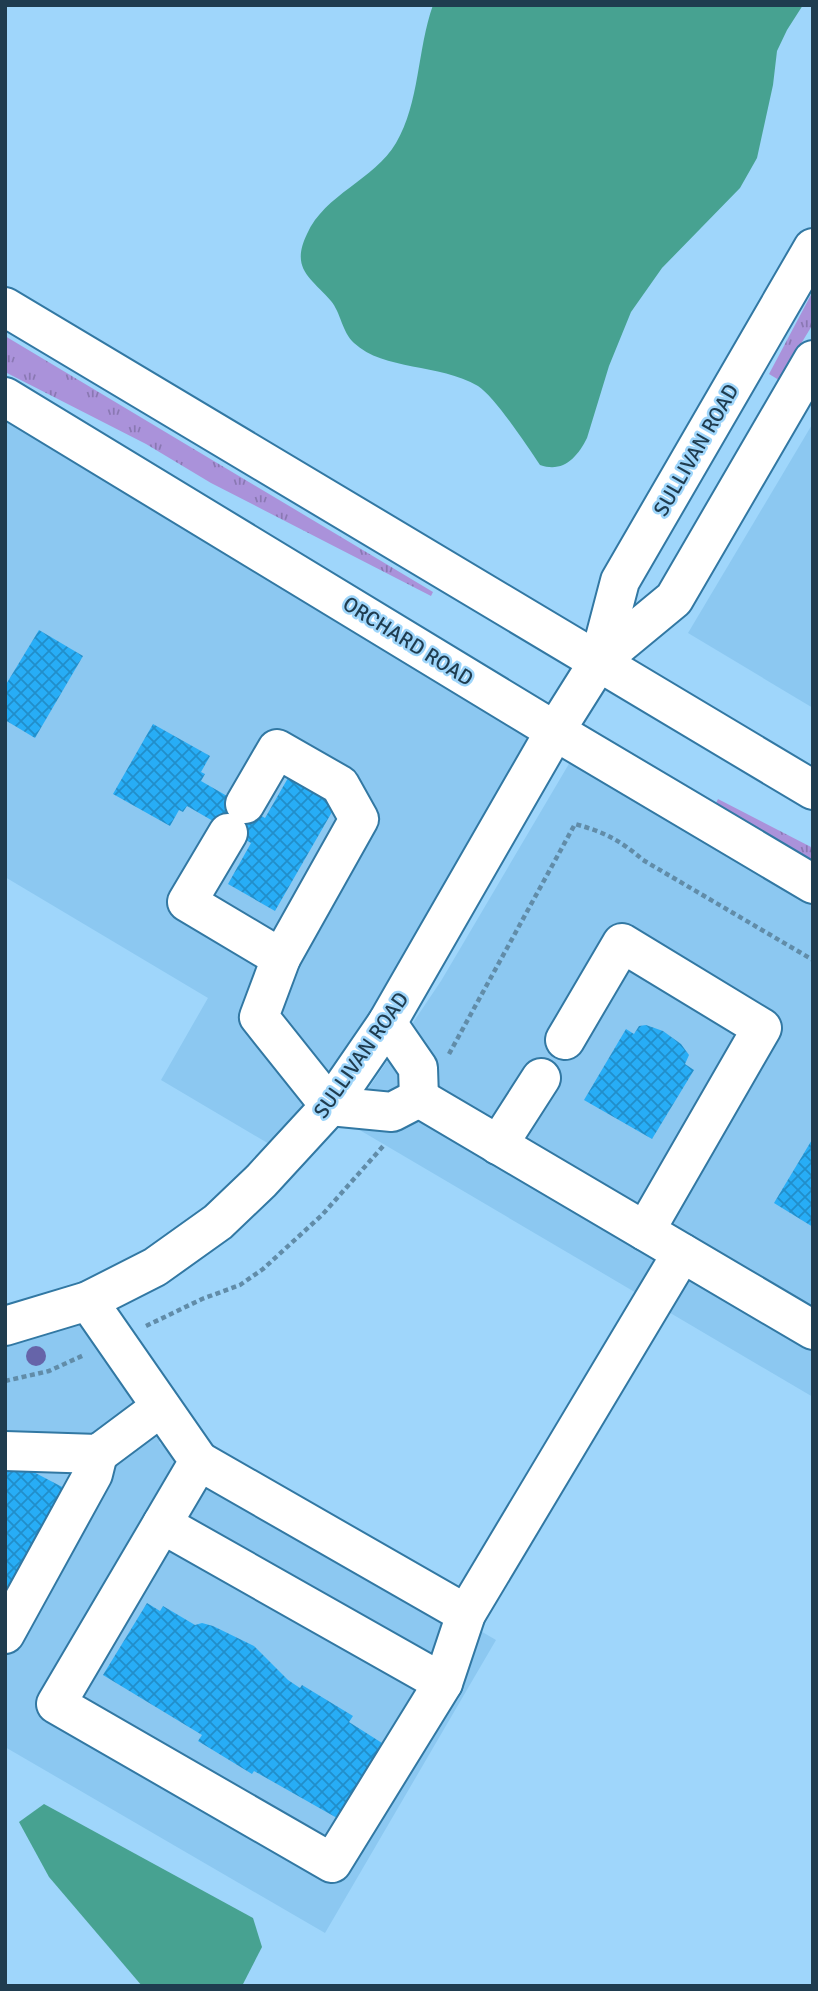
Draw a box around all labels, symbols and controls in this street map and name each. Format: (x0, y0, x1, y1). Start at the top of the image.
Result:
street label: SULLIVAN ROAD (648, 379, 744, 521)
street label: ORCHARD ROAD (338, 591, 478, 691)
street label: SULLIVAN ROAD (308, 987, 414, 1123)

